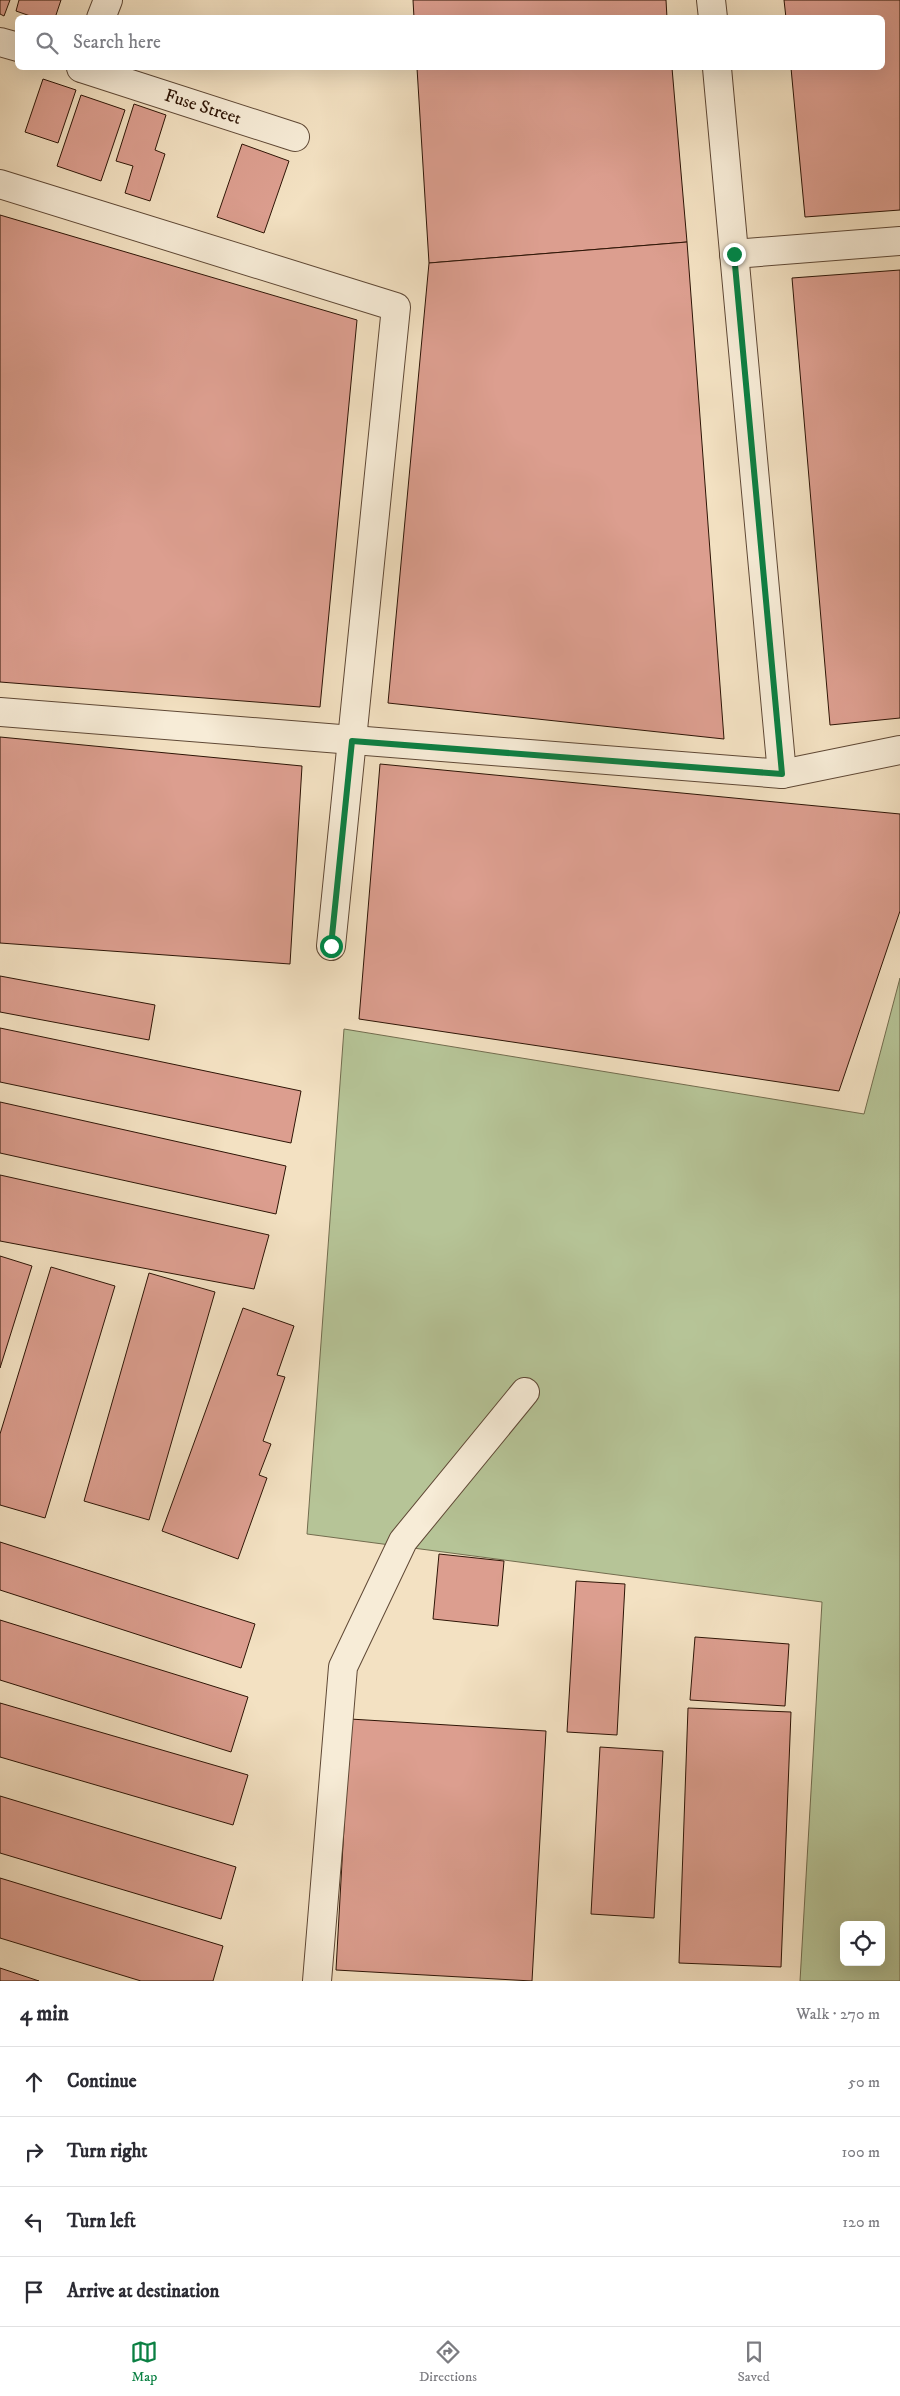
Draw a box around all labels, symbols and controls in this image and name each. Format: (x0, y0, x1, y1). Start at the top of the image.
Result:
search box (15, 15, 885, 70)
icon: search (33, 29, 61, 57)
text: Search here (73, 31, 161, 54)
street label: Fuse Street (162, 85, 244, 130)
route end (723, 243, 746, 266)
route start (320, 935, 343, 958)
map controls (840, 1921, 885, 1966)
button: locate (840, 1921, 885, 1966)
text: 4 min (20, 2001, 69, 2027)
text: Walk · 270 m (796, 2004, 880, 2024)
icon: ahead (20, 2068, 48, 2096)
text: Continue (67, 2070, 137, 2093)
text: 50 m (848, 2072, 880, 2092)
icon: right (20, 2138, 48, 2166)
text: Turn right (67, 2140, 147, 2163)
text: 100 m (842, 2142, 880, 2162)
icon: left (20, 2208, 48, 2236)
text: Turn left (67, 2210, 136, 2233)
text: 120 m (842, 2212, 880, 2232)
icon: arrive (20, 2278, 48, 2306)
text: Arrive at destination (67, 2280, 219, 2303)
tab: Map (130, 2338, 158, 2386)
tab: Directions (419, 2338, 477, 2386)
tab: Saved (738, 2338, 770, 2386)

